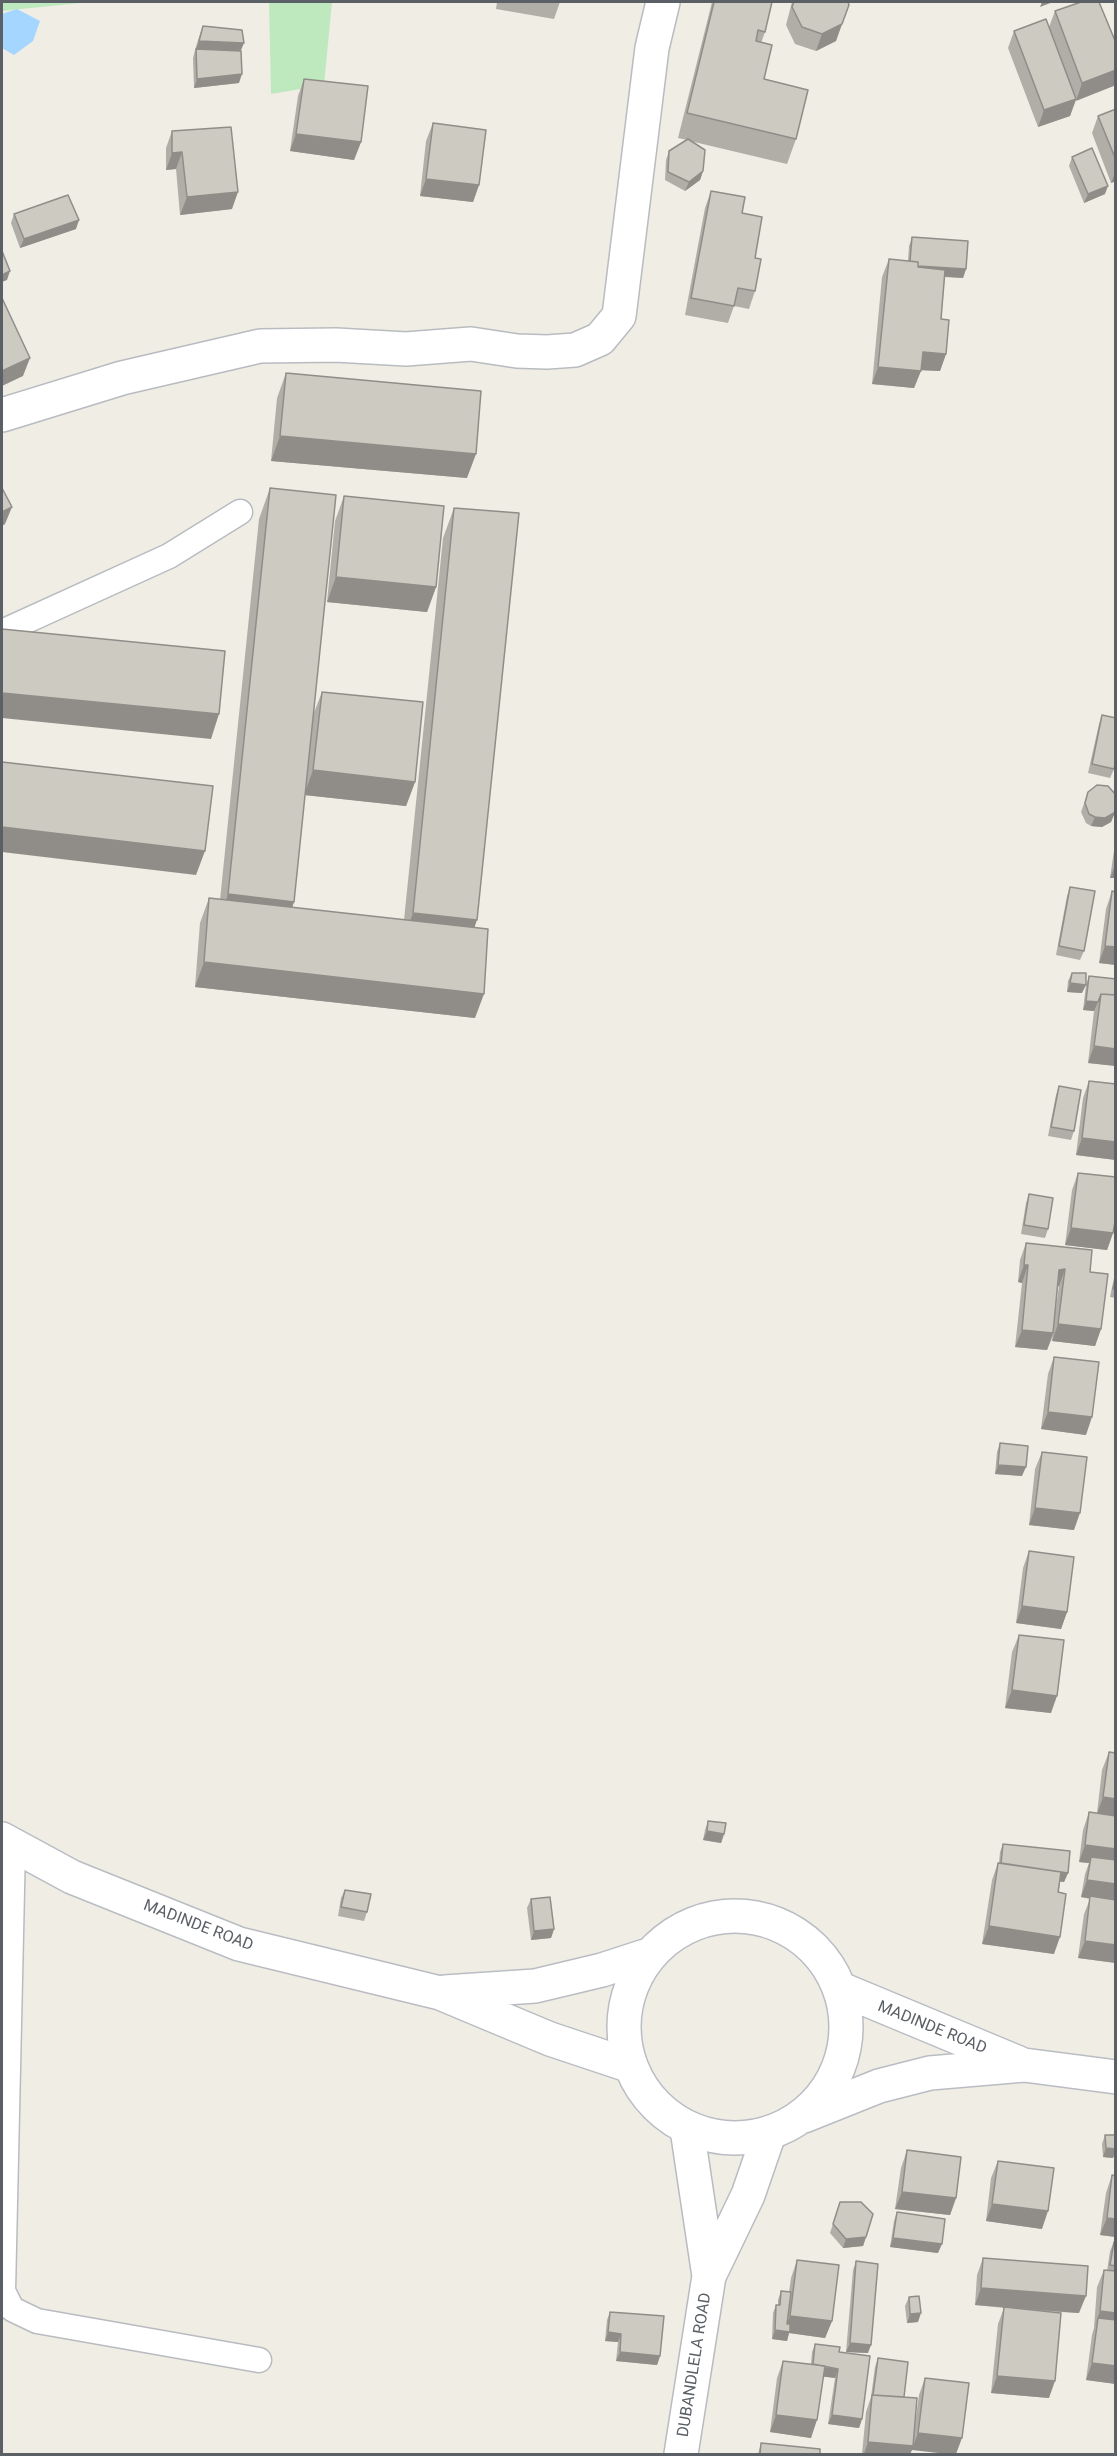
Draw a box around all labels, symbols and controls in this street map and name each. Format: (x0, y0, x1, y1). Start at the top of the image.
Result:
street label: MADINDE ROAD (140, 1896, 256, 1956)
street label: MADINDE ROAD (875, 1997, 989, 2059)
street label: DUBANDLELA ROAD (674, 2292, 716, 2438)

